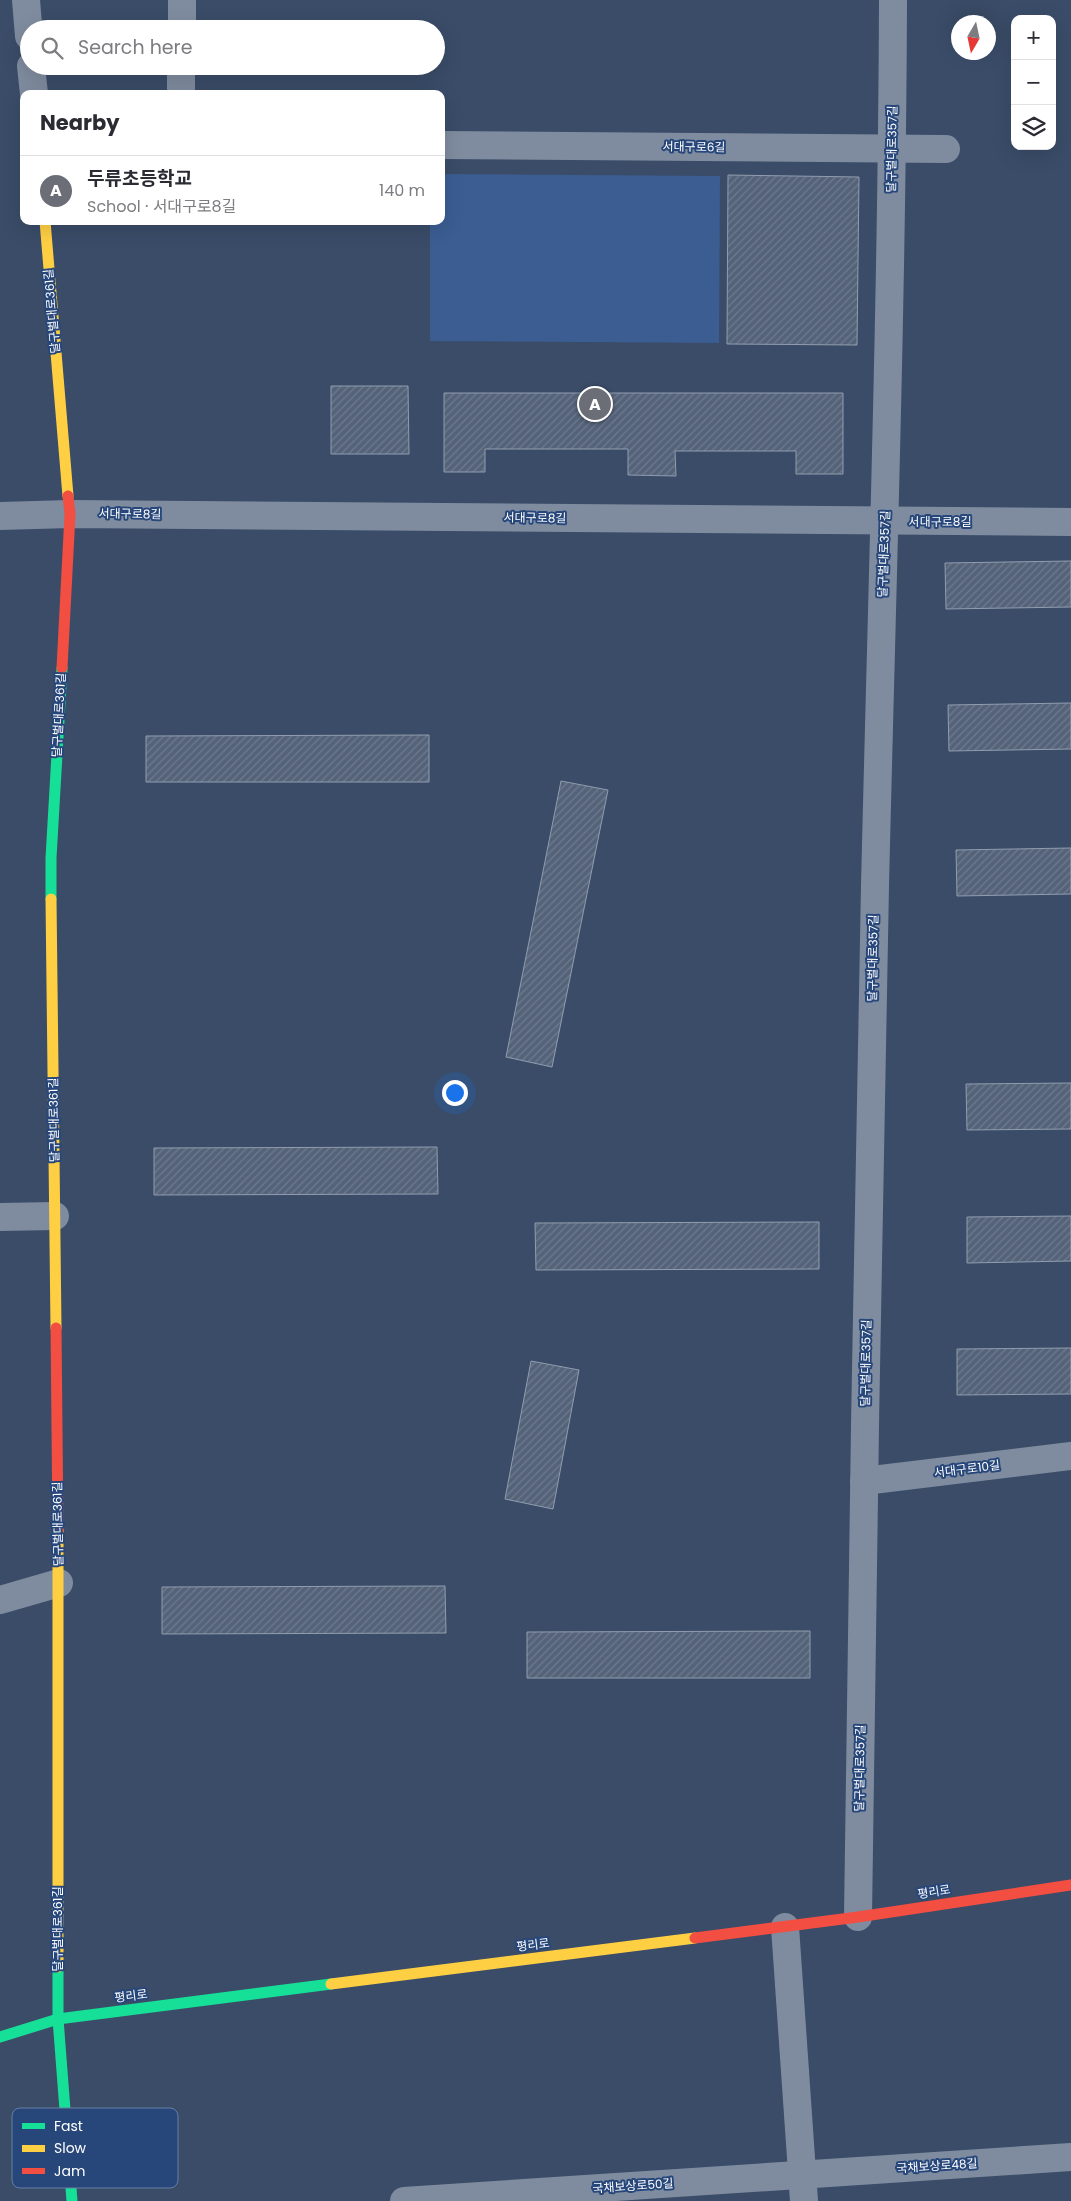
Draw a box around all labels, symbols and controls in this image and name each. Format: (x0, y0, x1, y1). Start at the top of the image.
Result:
north arrow (951, 15, 996, 60)
map controls (1011, 15, 1056, 150)
button: + (1011, 15, 1056, 60)
search box (20, 20, 445, 75)
icon: search (38, 34, 66, 62)
text: Search here (78, 34, 192, 61)
button: − (1011, 60, 1056, 105)
street label: 달구벌대로357길 (882, 105, 901, 193)
button: layers (1011, 105, 1056, 150)
text: Nearby (40, 108, 120, 137)
street label: 서대구로6길 (662, 137, 726, 156)
text: 두류초등학교 (87, 165, 192, 192)
text: A (50, 179, 62, 202)
text: 140 m (379, 179, 425, 202)
text: School · 서대구로8길 (87, 195, 236, 218)
street label: 달구벌대로361길 (39, 268, 64, 354)
pin: A (579, 385, 611, 423)
street label: 서대구로8길 (98, 504, 162, 523)
street label: 서대구로8길 (503, 508, 567, 527)
street label: 달구벌대로357길 (873, 510, 894, 598)
street label: 서대구로8길 (909, 513, 971, 530)
street label: 달구벌대로361길 (48, 672, 69, 758)
street label: 달구벌대로357길 (863, 914, 882, 1002)
street label: 달구벌대로361길 (44, 1077, 63, 1163)
your location (442, 1080, 468, 1106)
street label: 달구벌대로357길 (856, 1319, 875, 1407)
street label: 서대구로10길 (933, 1456, 1001, 1481)
street label: 달구벌대로361길 (48, 1481, 67, 1567)
street label: 달구벌대로357길 (850, 1724, 869, 1812)
street label: 평리로 (916, 1881, 952, 1902)
street label: 달구벌대로361길 (49, 1887, 66, 1971)
street label: 평리로 (515, 1934, 550, 1955)
street label: 평리로 (113, 1985, 148, 2006)
legend (12, 2108, 178, 2188)
text: Fast (54, 2116, 83, 2136)
text: Slow (54, 2138, 87, 2158)
street label: 국채보상로48길 (896, 2154, 978, 2177)
text: Jam (54, 2161, 85, 2181)
street label: 국채보상로50길 (592, 2174, 674, 2197)

